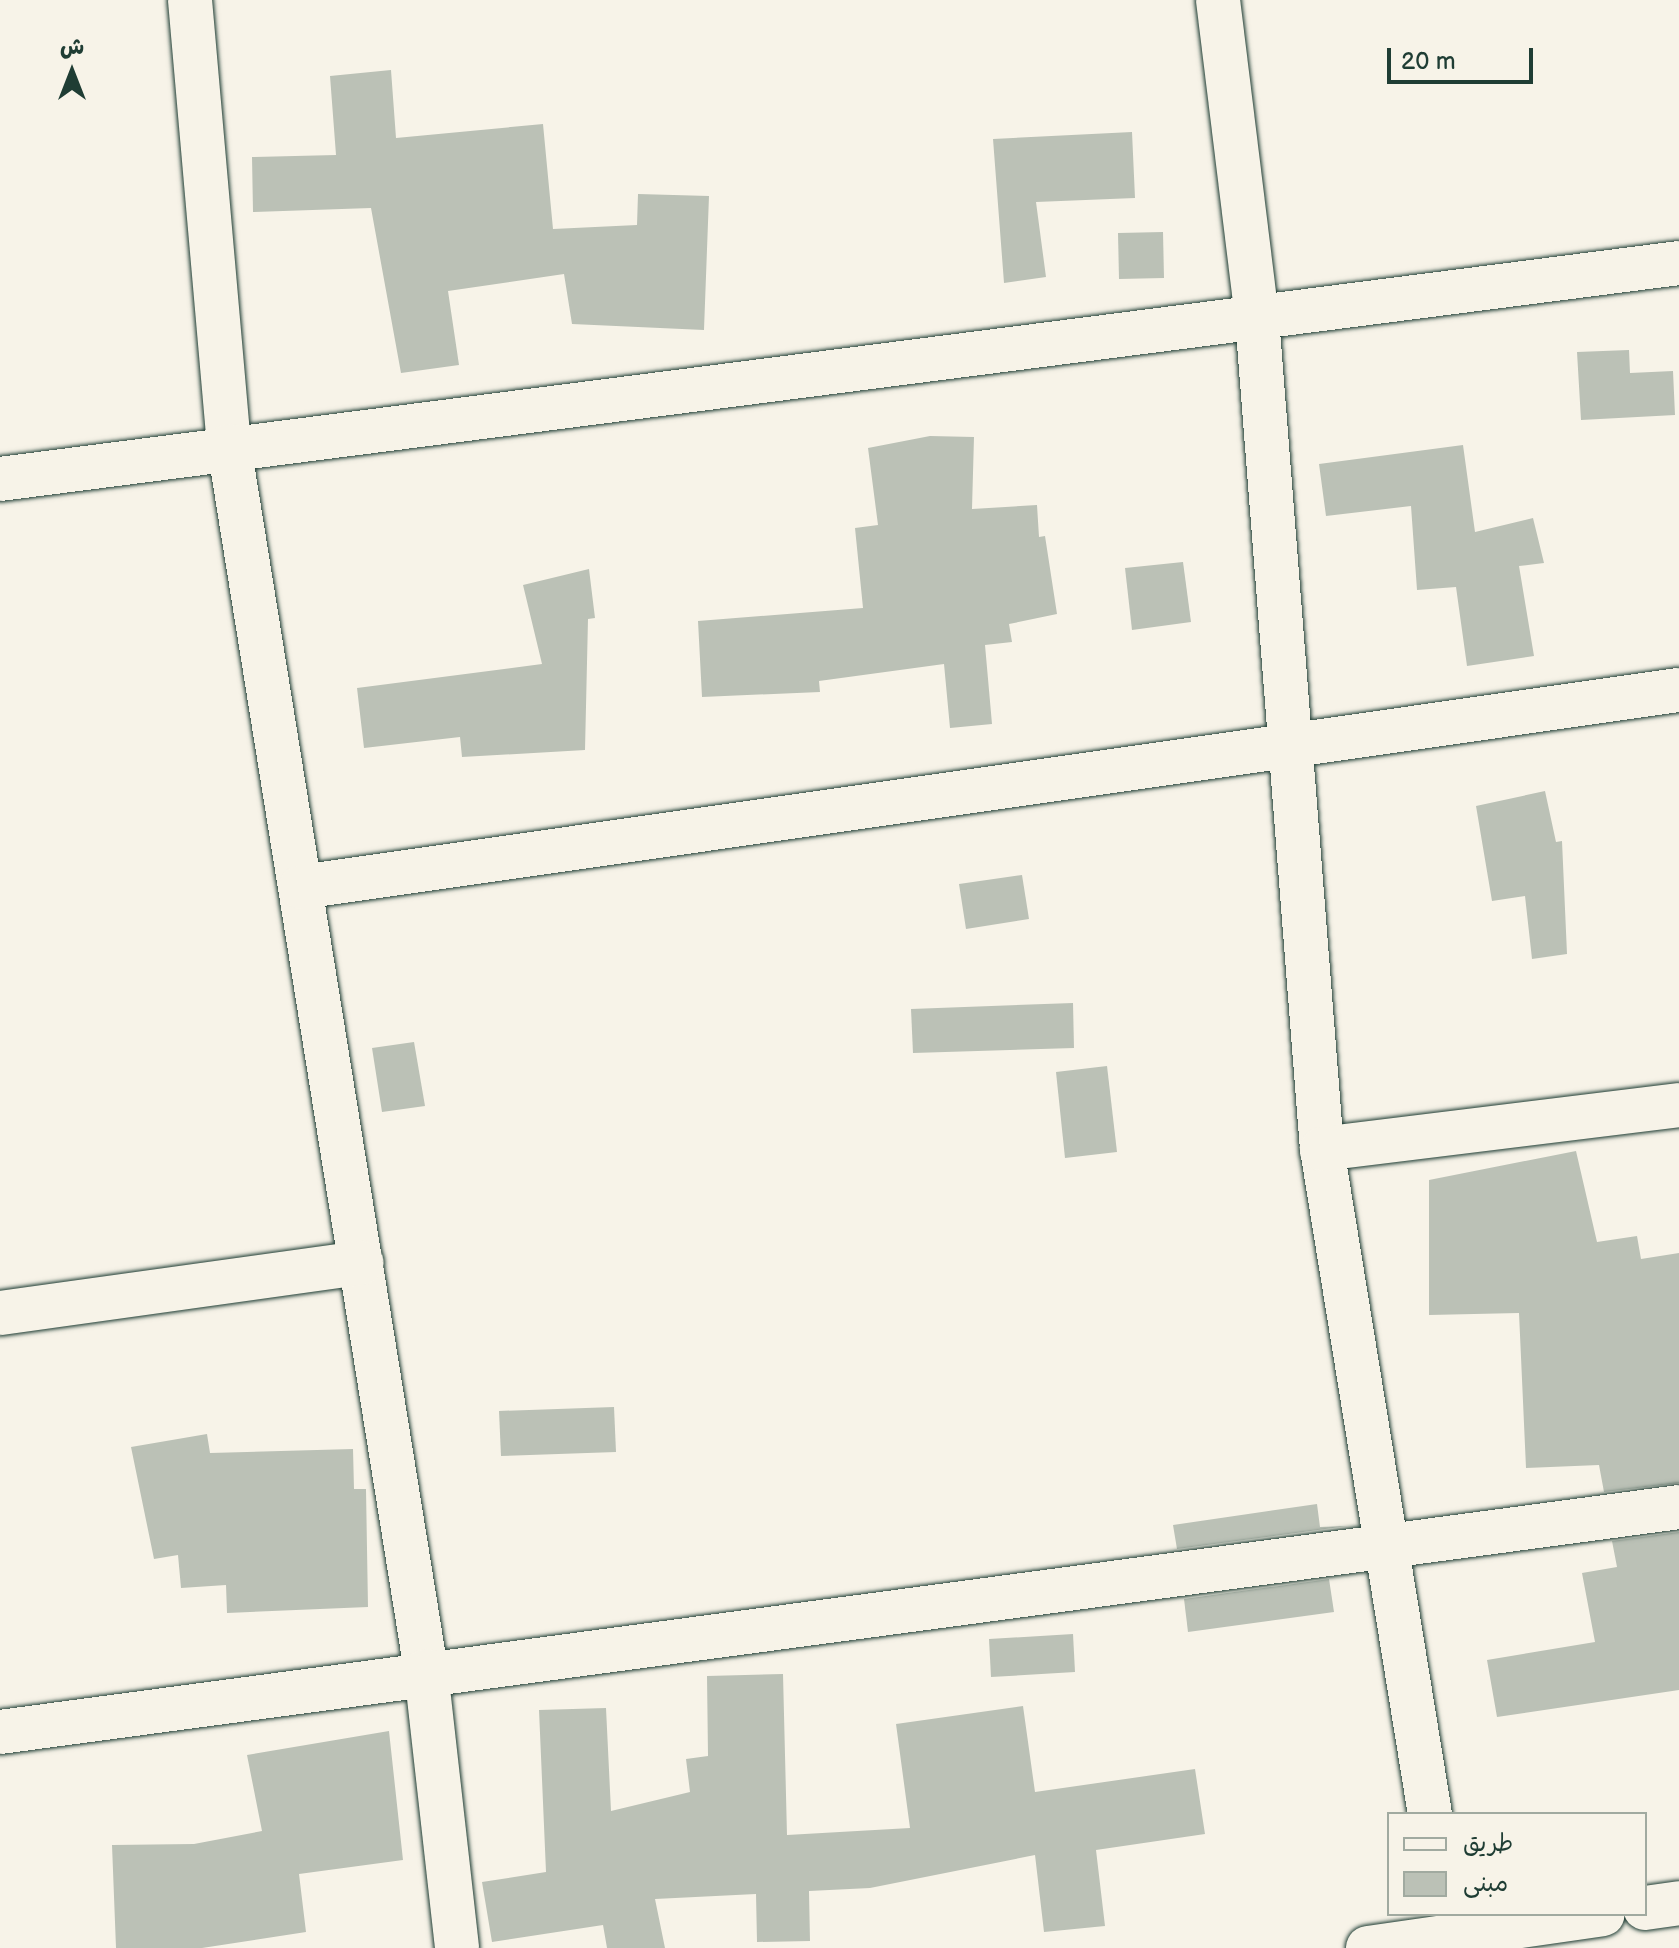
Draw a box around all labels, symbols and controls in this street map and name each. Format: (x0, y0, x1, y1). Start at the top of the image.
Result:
north arrow (32, 32, 112, 112)
scale bar (1391, 32, 1537, 82)
text: ش (60, 34, 84, 61)
text: 20 m (1401, 47, 1456, 76)
legend (1387, 1812, 1647, 1916)
text: طريق (1463, 1829, 1513, 1858)
text: مبنى (1463, 1869, 1508, 1898)

